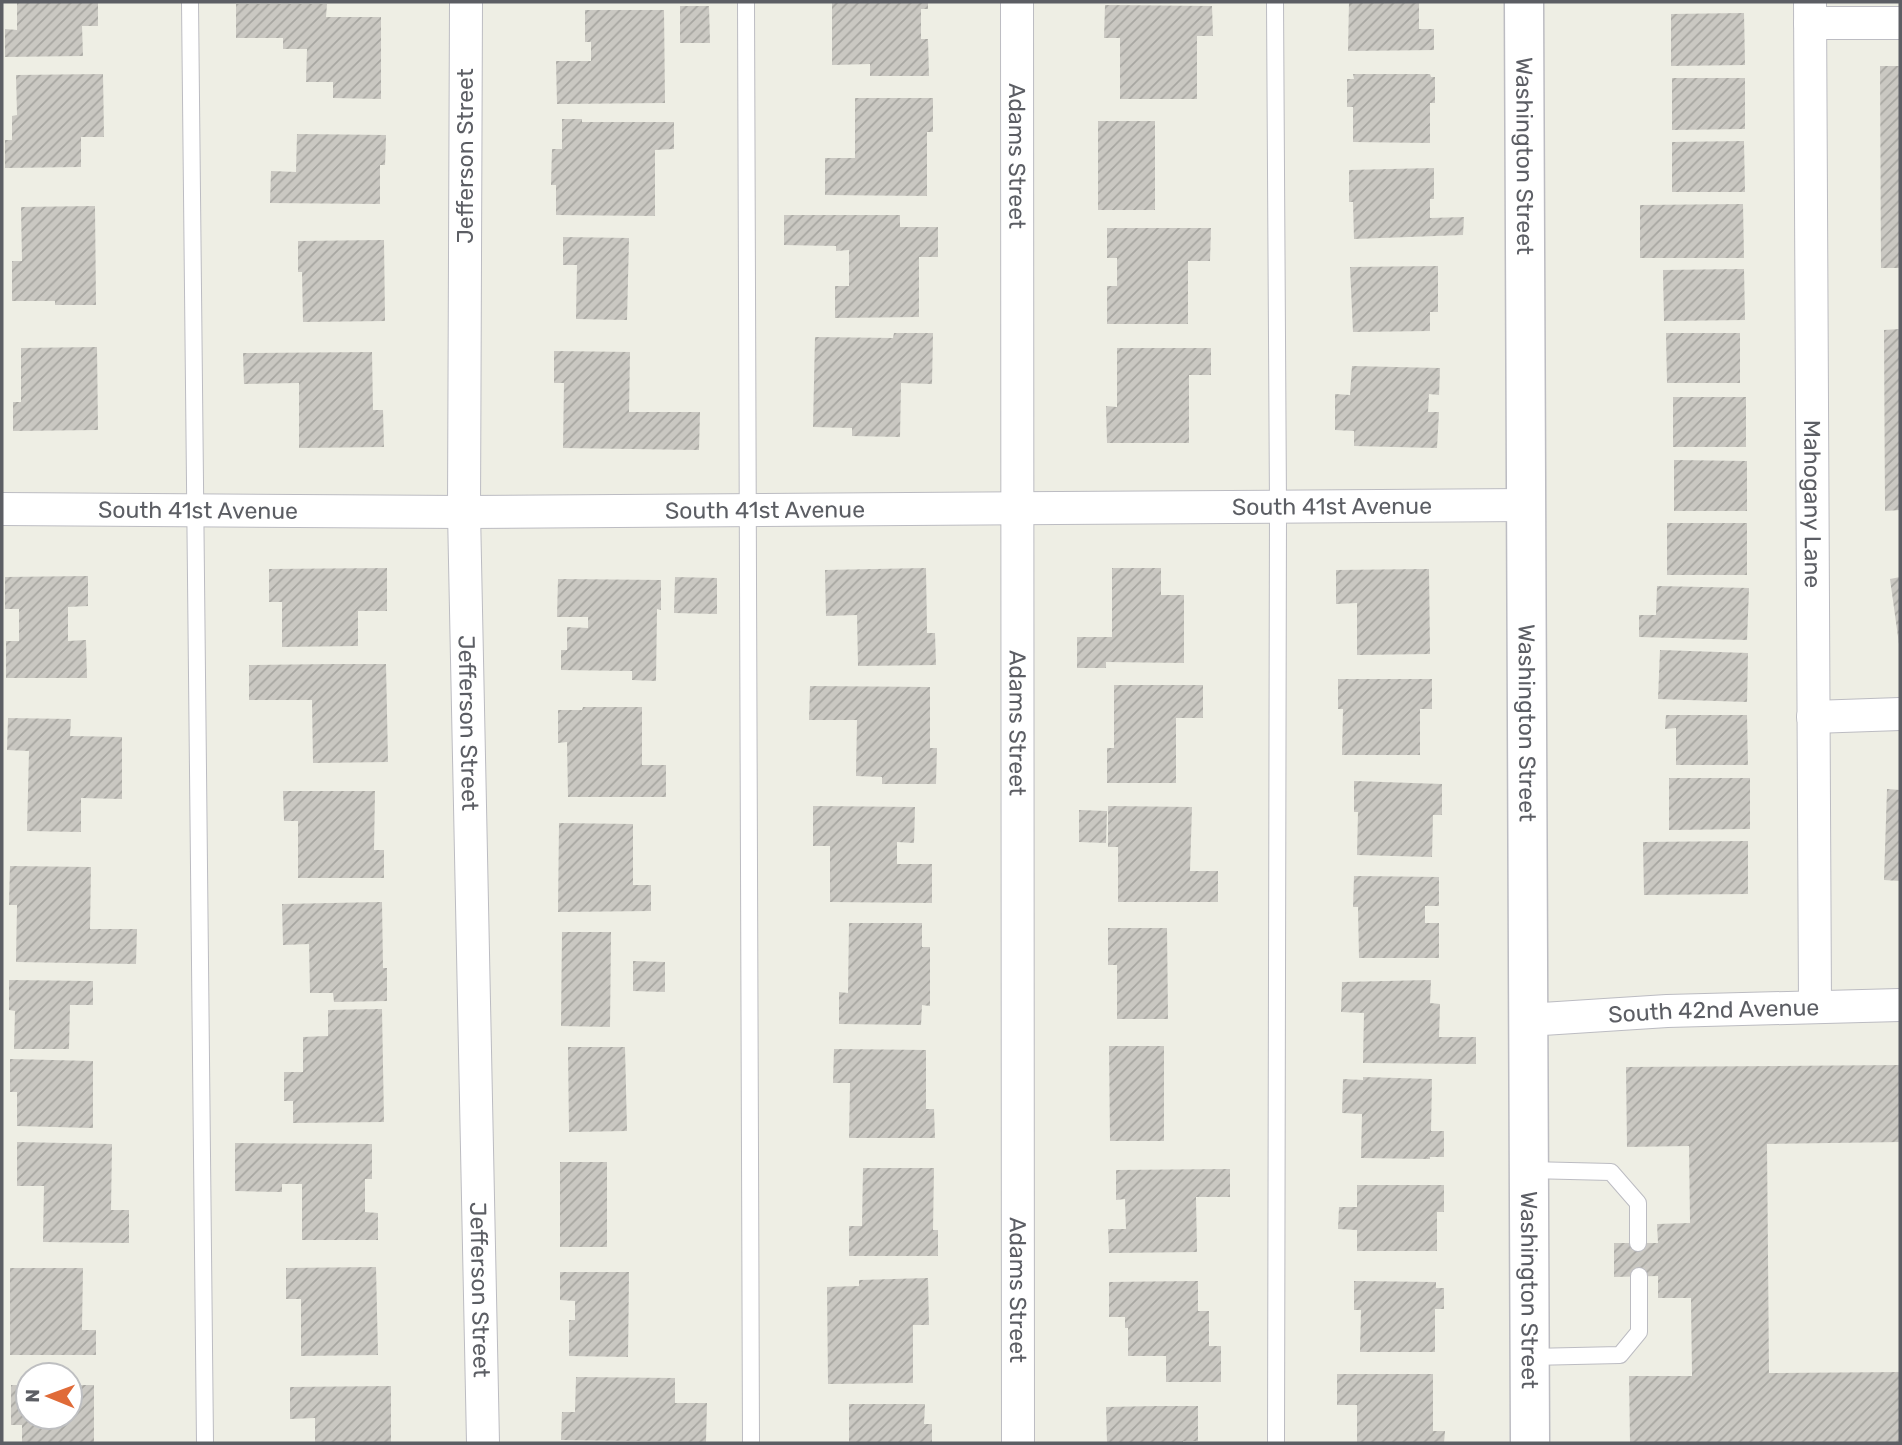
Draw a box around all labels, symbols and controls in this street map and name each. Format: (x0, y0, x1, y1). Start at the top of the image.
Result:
street label: Washington Street (1510, 57, 1539, 255)
street label: Jefferson Street (451, 68, 479, 244)
street label: Adams Street (1003, 83, 1031, 229)
street label: Mahogany Lane (1798, 420, 1827, 588)
street label: South 41st Avenue (1232, 492, 1432, 521)
street label: South 41st Avenue (665, 495, 865, 525)
street label: South 41st Avenue (98, 496, 298, 525)
street label: Washington Street (1513, 624, 1541, 822)
street label: Jefferson Street (453, 635, 484, 811)
street label: Adams Street (1003, 650, 1032, 796)
street label: South 42nd Avenue (1607, 993, 1820, 1029)
street label: Washington Street (1515, 1191, 1544, 1389)
street label: Jefferson Street (464, 1202, 496, 1378)
street label: Adams Street (1004, 1217, 1032, 1363)
north arrow (14, 1361, 84, 1431)
text: N (21, 1389, 44, 1403)

